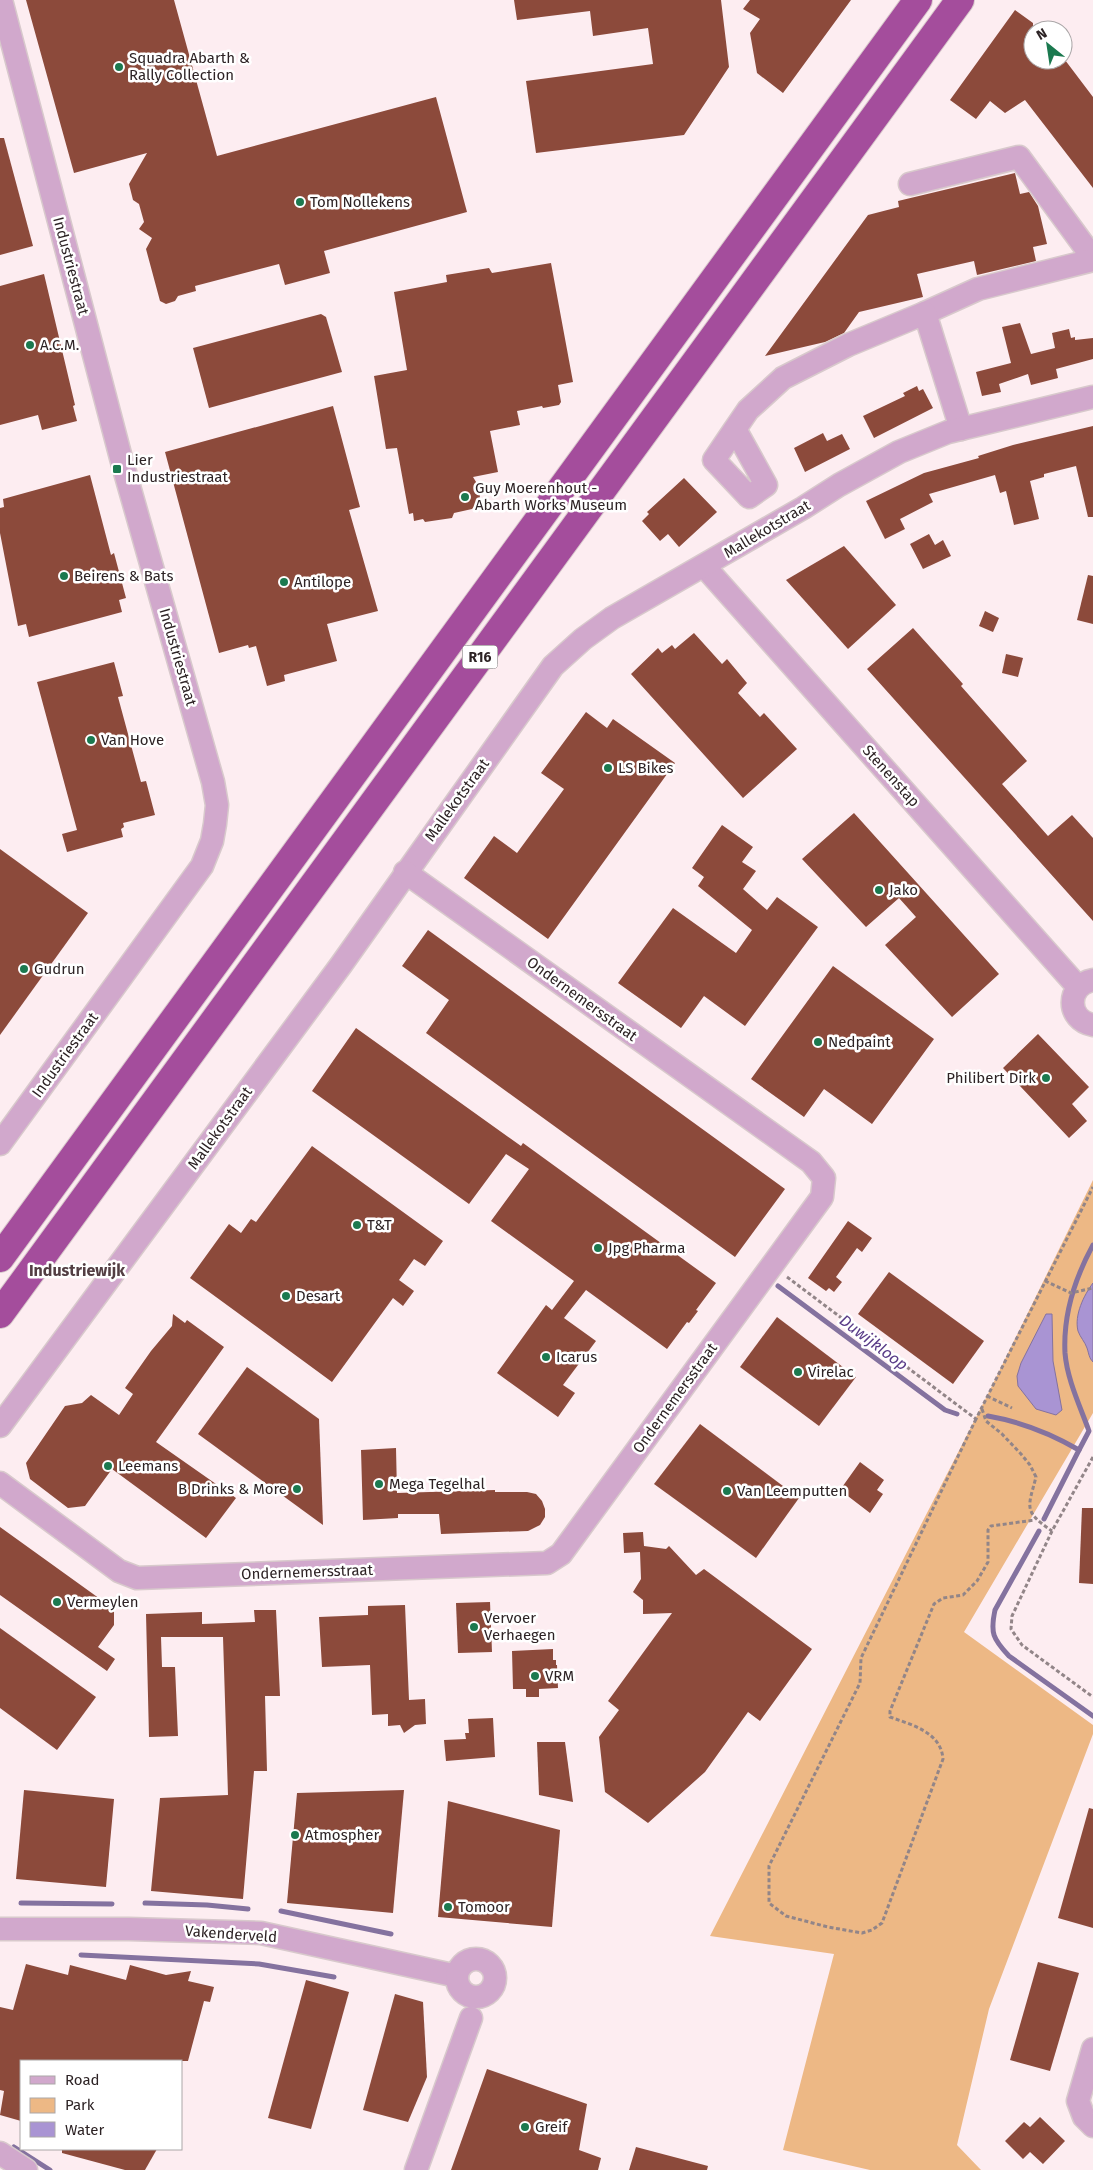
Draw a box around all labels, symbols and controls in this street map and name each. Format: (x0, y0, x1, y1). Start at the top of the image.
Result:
north arrow (1023, 20, 1073, 70)
text: N (1033, 24, 1050, 44)
place label: Squadra Abarth & Rally Collection (129, 49, 250, 84)
marker: Squadra Abarth & Rally Collection (113, 61, 125, 73)
place label: Tom Nollekens (310, 193, 410, 211)
marker: Tom Nollekens (294, 196, 306, 208)
street label: Industriestraat (49, 215, 93, 318)
place label: A.C.M. (40, 336, 79, 354)
marker: A.C.M. (24, 339, 36, 351)
place label: Lier Industriestraat (127, 451, 228, 486)
marker: Lier Industriestraat (111, 463, 123, 475)
place label: Guy Moerenhout - Abarth Works Museum (475, 479, 627, 514)
marker: Guy Moerenhout - Abarth Works Museum (459, 491, 471, 503)
street label: Mallekotstraat (721, 496, 814, 562)
place label: Beirens & Bats (74, 567, 173, 585)
marker: Beirens & Bats (58, 570, 70, 582)
place label: Antilope (294, 573, 351, 591)
marker: Antilope (278, 576, 290, 588)
street label: Industriestraat (155, 606, 201, 709)
road number: R16 (462, 646, 498, 669)
place label: Van Hove (101, 731, 164, 749)
marker: Van Hove (85, 734, 97, 746)
street label: Stenenstap (859, 741, 923, 811)
street label: Mallekotstraat (421, 755, 493, 845)
place label: LS Bikes (618, 759, 673, 777)
marker: LS Bikes (602, 762, 614, 774)
place label: Jako (889, 881, 918, 899)
marker: Jako (873, 884, 885, 896)
street label: Ondernemersstraat (523, 953, 641, 1045)
place label: Gudrun (34, 960, 84, 978)
marker: Gudrun (18, 963, 30, 975)
street label: Industriestraat (28, 1008, 102, 1101)
place label: Nedpaint (828, 1033, 891, 1051)
marker: Nedpaint (812, 1036, 824, 1048)
place label: Philibert Dirk (946, 1069, 1036, 1087)
marker: Philibert Dirk (1040, 1072, 1052, 1084)
street label: Mallekotstraat (184, 1083, 256, 1173)
place label: T&T (367, 1216, 392, 1234)
marker: T&T (351, 1219, 363, 1231)
place label: Jpg Pharma (608, 1239, 685, 1257)
marker: Jpg Pharma (592, 1242, 604, 1254)
district label: Industriewijk (29, 1261, 125, 1280)
place label: Desart (296, 1287, 341, 1305)
marker: Desart (280, 1290, 292, 1302)
water label: Duwijkloop (836, 1311, 912, 1374)
street label: Ondernemersstraat (629, 1339, 721, 1457)
place label: Icarus (556, 1348, 597, 1366)
marker: Icarus (540, 1351, 552, 1363)
place label: Virelac (808, 1363, 854, 1381)
marker: Virelac (792, 1366, 804, 1378)
place label: Leemans (118, 1457, 178, 1475)
marker: Leemans (102, 1460, 114, 1472)
place label: Mega Tegelhal (389, 1475, 486, 1493)
marker: Mega Tegelhal (373, 1478, 385, 1490)
place label: B Drinks & More (178, 1480, 287, 1498)
place label: Van Leemputten (737, 1482, 847, 1500)
marker: B Drinks & More (291, 1483, 303, 1495)
marker: Van Leemputten (721, 1485, 733, 1497)
street label: Ondernemersstraat (241, 1561, 374, 1583)
place label: Vermeylen (67, 1593, 139, 1611)
marker: Vermeylen (51, 1596, 63, 1608)
place label: Vervoer Verhaegen (484, 1609, 556, 1644)
marker: Vervoer Verhaegen (468, 1621, 480, 1633)
place label: VRM (545, 1667, 574, 1685)
marker: VRM (529, 1670, 541, 1682)
place label: Atmospher (305, 1826, 380, 1844)
marker: Atmospher (289, 1829, 301, 1841)
place label: Tomoor (458, 1898, 510, 1916)
marker: Tomoor (442, 1901, 454, 1913)
street label: Vakenderveld (184, 1922, 278, 1946)
legend (20, 2060, 182, 2150)
text: Road (65, 2071, 100, 2089)
text: Park (65, 2096, 95, 2114)
place label: Greif (535, 2118, 568, 2136)
text: Water (65, 2121, 104, 2139)
marker: Greif (519, 2121, 531, 2133)

